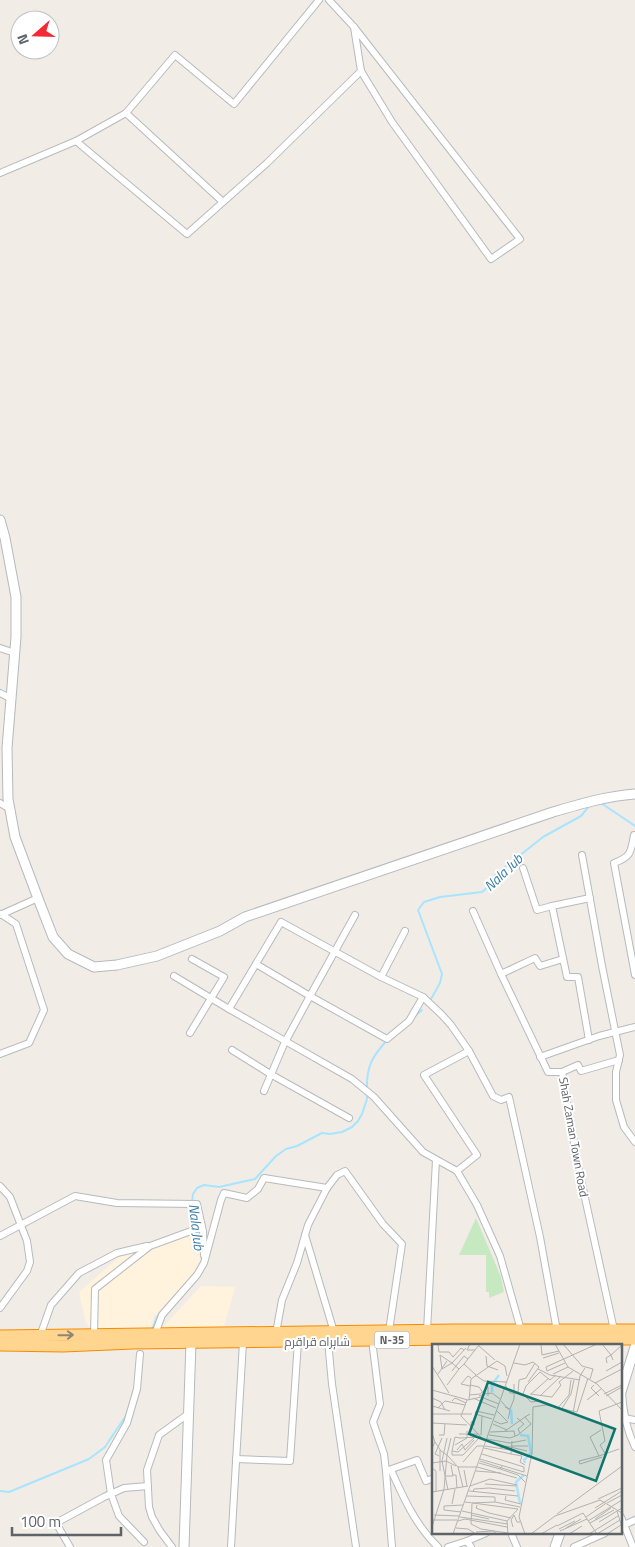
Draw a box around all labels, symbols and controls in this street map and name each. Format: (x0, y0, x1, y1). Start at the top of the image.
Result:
north arrow (10, 10, 60, 60)
text: N (11, 31, 34, 48)
water label: Nala Jub (479, 848, 528, 896)
street label: Shah Zaman Town Road (554, 1076, 594, 1198)
water label: Nala Jub (184, 1203, 210, 1252)
one-way arrow (58, 1331, 74, 1340)
street label: شاہراہ قراقرم (284, 1332, 350, 1351)
road number: N-35 (374, 1332, 410, 1348)
inset map (432, 1344, 622, 1534)
scale bar (12, 1504, 121, 1536)
text: 100 m (20, 1510, 61, 1533)

